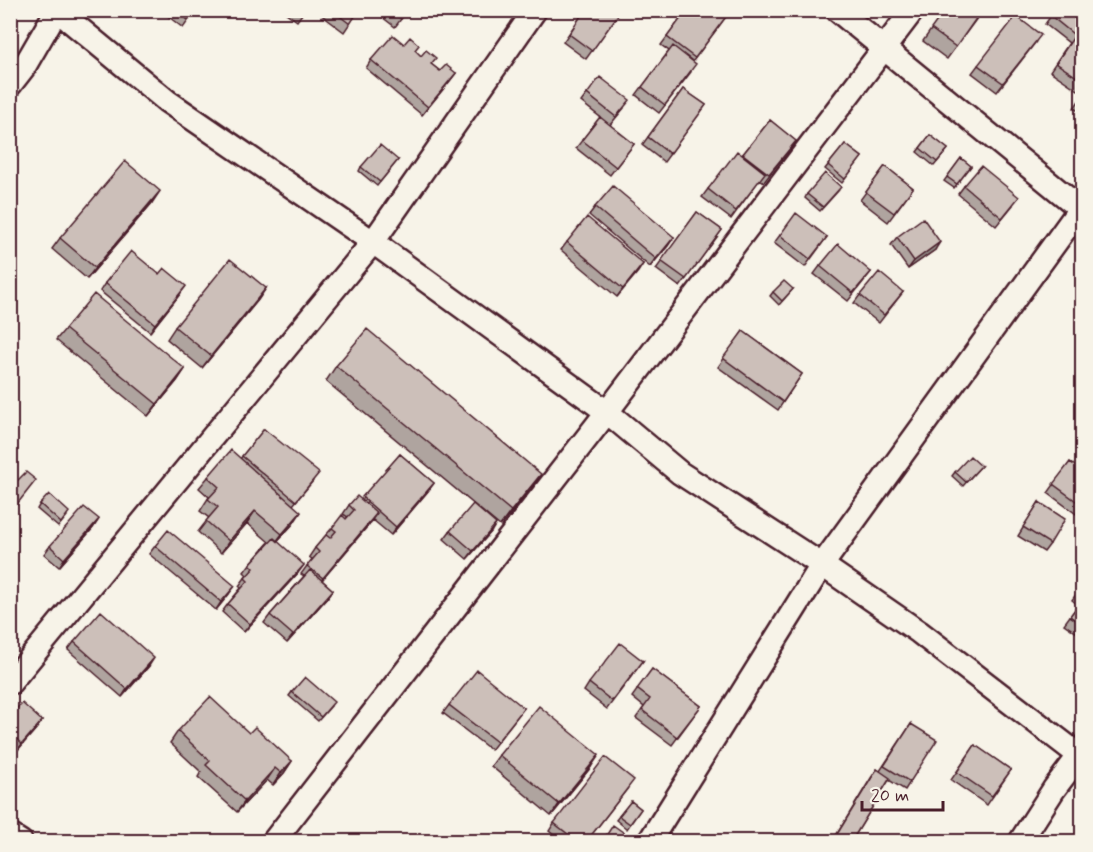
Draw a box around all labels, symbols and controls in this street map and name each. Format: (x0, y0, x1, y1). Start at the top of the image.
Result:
scale bar (862, 774, 943, 812)
text: 20 m (871, 784, 909, 808)

